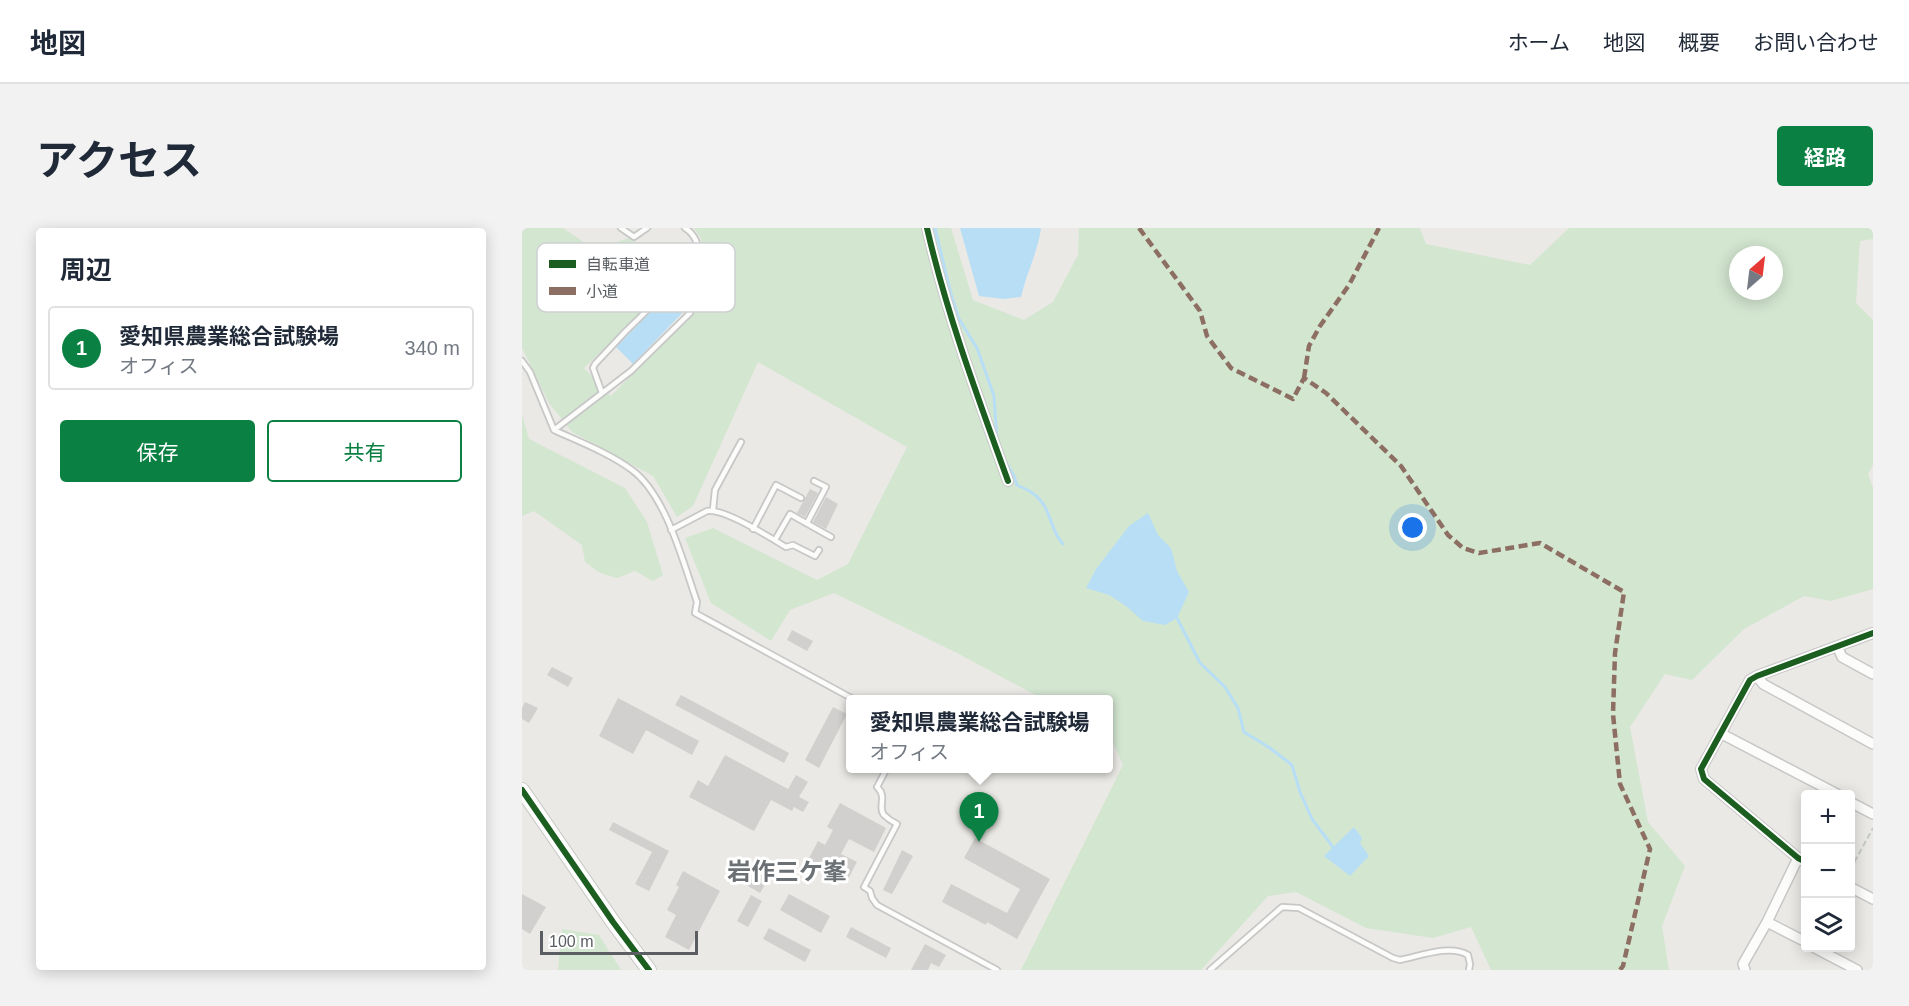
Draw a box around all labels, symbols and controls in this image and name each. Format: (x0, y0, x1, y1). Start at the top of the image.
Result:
text: 地図 (30, 28, 86, 59)
text: ホーム (1508, 31, 1570, 54)
text: 地図 (1603, 31, 1645, 54)
text: 概要 (1678, 31, 1720, 54)
text: お問い合わせ (1753, 31, 1879, 54)
button: 経路 (1777, 126, 1873, 186)
text: アクセス (36, 137, 202, 184)
legend (537, 243, 735, 312)
north arrow (1729, 246, 1783, 300)
text: 周辺 (60, 255, 112, 285)
text: 自転車道 (586, 256, 650, 273)
text: 小道 (586, 283, 618, 300)
text: 愛知県農業総合試験場 (119, 324, 339, 349)
text: 1 (76, 337, 87, 359)
text: 340 m (404, 337, 460, 359)
text: オフィス (119, 355, 199, 377)
button: 保存 (60, 420, 255, 482)
button: 共有 (267, 420, 462, 482)
your location (1398, 513, 1427, 542)
popup (846, 695, 1113, 773)
text: 愛知県農業総合試験場 (869, 710, 1090, 735)
text: オフィス (869, 741, 949, 763)
map controls (1801, 790, 1855, 952)
button: + (1801, 790, 1855, 844)
pin: 1 (960, 792, 998, 842)
button: − (1801, 844, 1855, 898)
district label: 岩作三ケ峯 (727, 858, 847, 885)
button: layers (1801, 898, 1855, 952)
scale bar (540, 928, 698, 956)
text: 100 m (549, 933, 593, 950)

